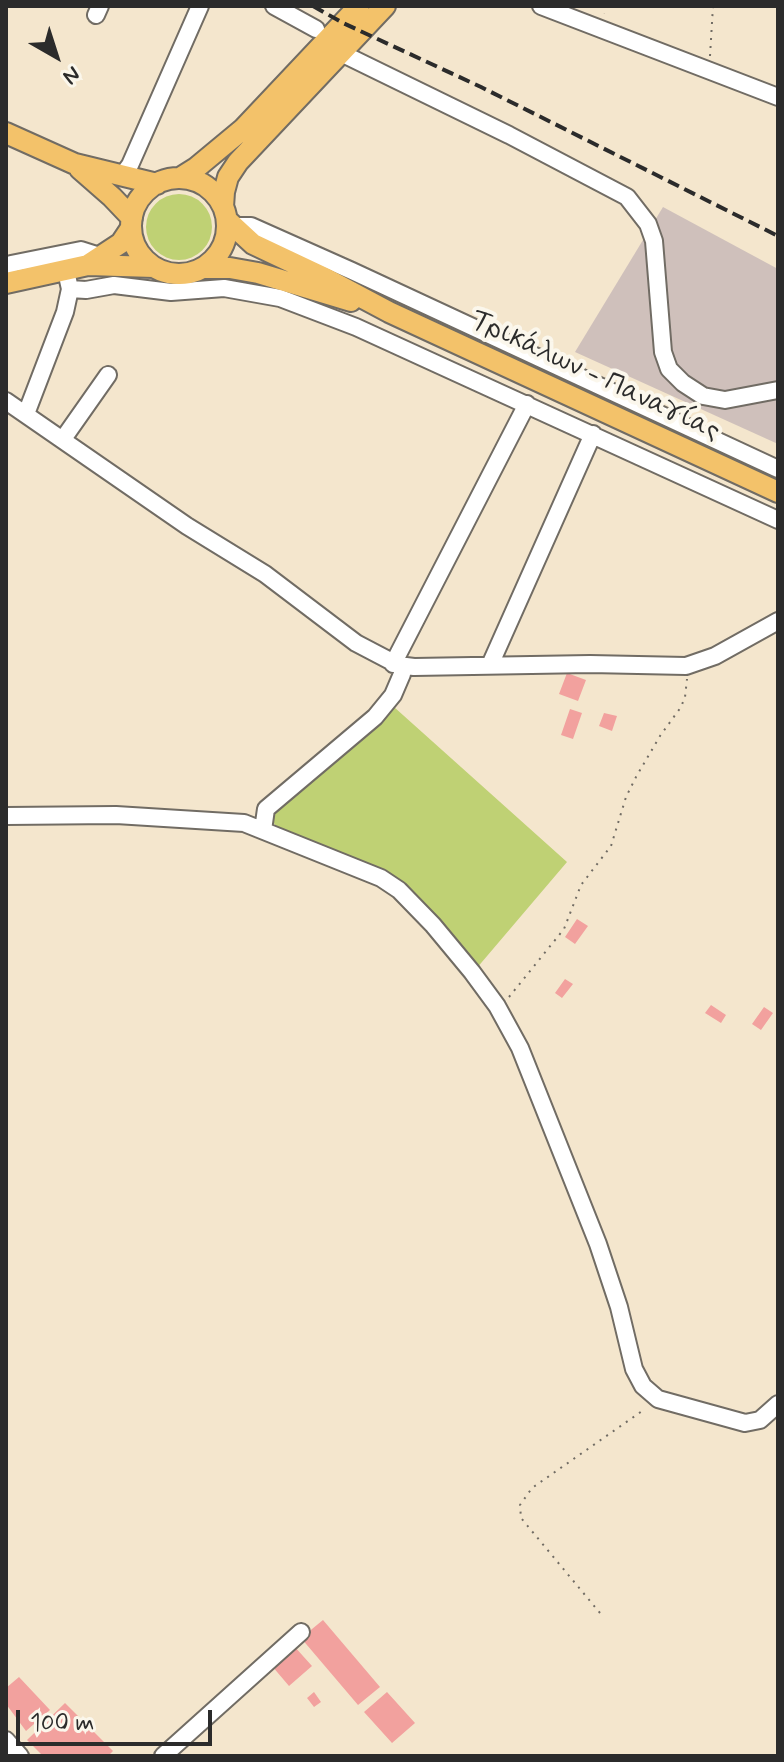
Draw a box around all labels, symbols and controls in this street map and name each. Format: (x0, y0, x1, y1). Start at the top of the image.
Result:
north arrow (16, 16, 96, 96)
text: N (57, 59, 86, 90)
street label: Τρικάλων - Παναγίας (465, 304, 725, 450)
scale bar (20, 1694, 216, 1744)
text: 100 m (30, 1708, 94, 1739)

